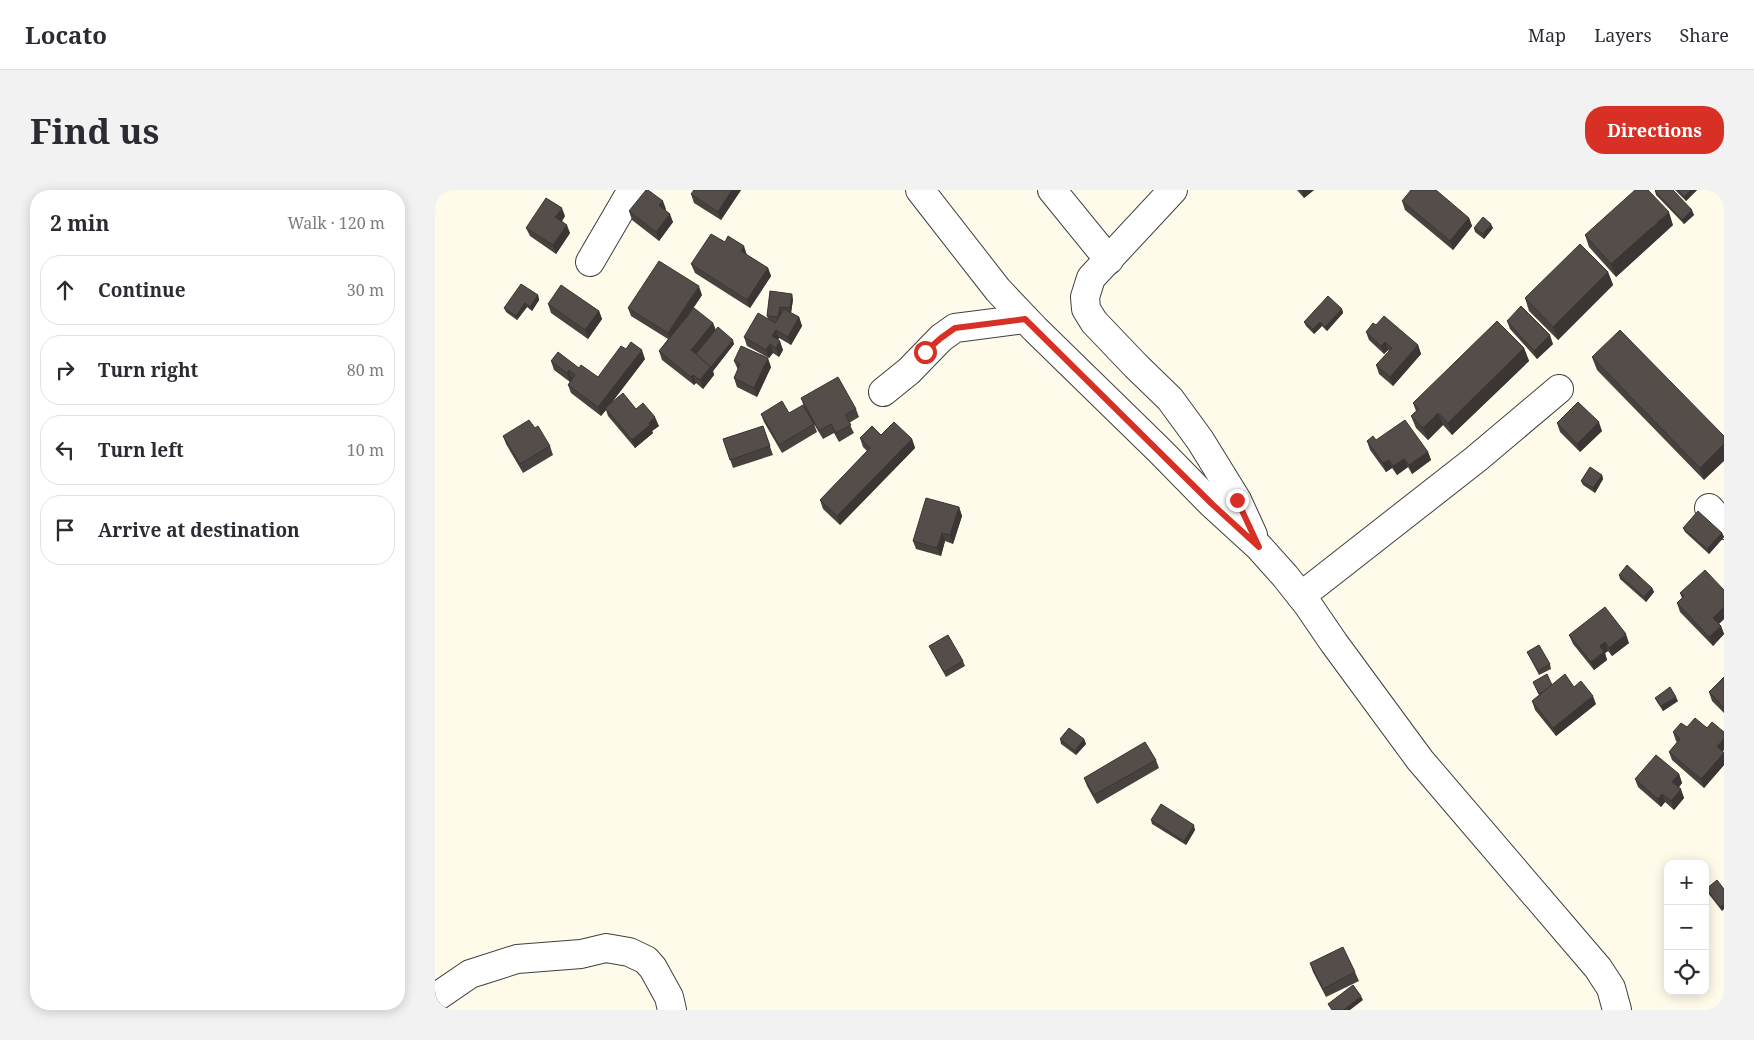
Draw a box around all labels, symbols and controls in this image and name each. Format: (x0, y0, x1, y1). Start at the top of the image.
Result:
text: Locato (25, 18, 107, 51)
text: Map (1528, 23, 1566, 47)
text: Layers (1594, 23, 1652, 47)
text: Share (1680, 23, 1729, 47)
button: Directions (1585, 106, 1724, 154)
text: Find us (30, 107, 159, 154)
text: 2 min (50, 209, 109, 237)
text: Walk · 120 m (288, 212, 385, 234)
icon: ahead (51, 276, 79, 304)
text: Continue (98, 277, 186, 303)
text: 30 m (347, 279, 384, 301)
route start (914, 341, 937, 364)
icon: right (51, 356, 79, 384)
text: Turn right (98, 357, 198, 383)
text: 80 m (347, 359, 384, 381)
icon: left (51, 436, 79, 464)
text: Turn left (98, 437, 184, 463)
text: 10 m (347, 439, 384, 461)
route end (1226, 489, 1249, 512)
icon: arrive (51, 516, 79, 544)
text: Arrive at destination (98, 517, 300, 543)
map controls (1664, 860, 1709, 995)
button: + (1664, 860, 1709, 905)
button: − (1664, 905, 1709, 950)
button: locate (1664, 950, 1709, 995)

